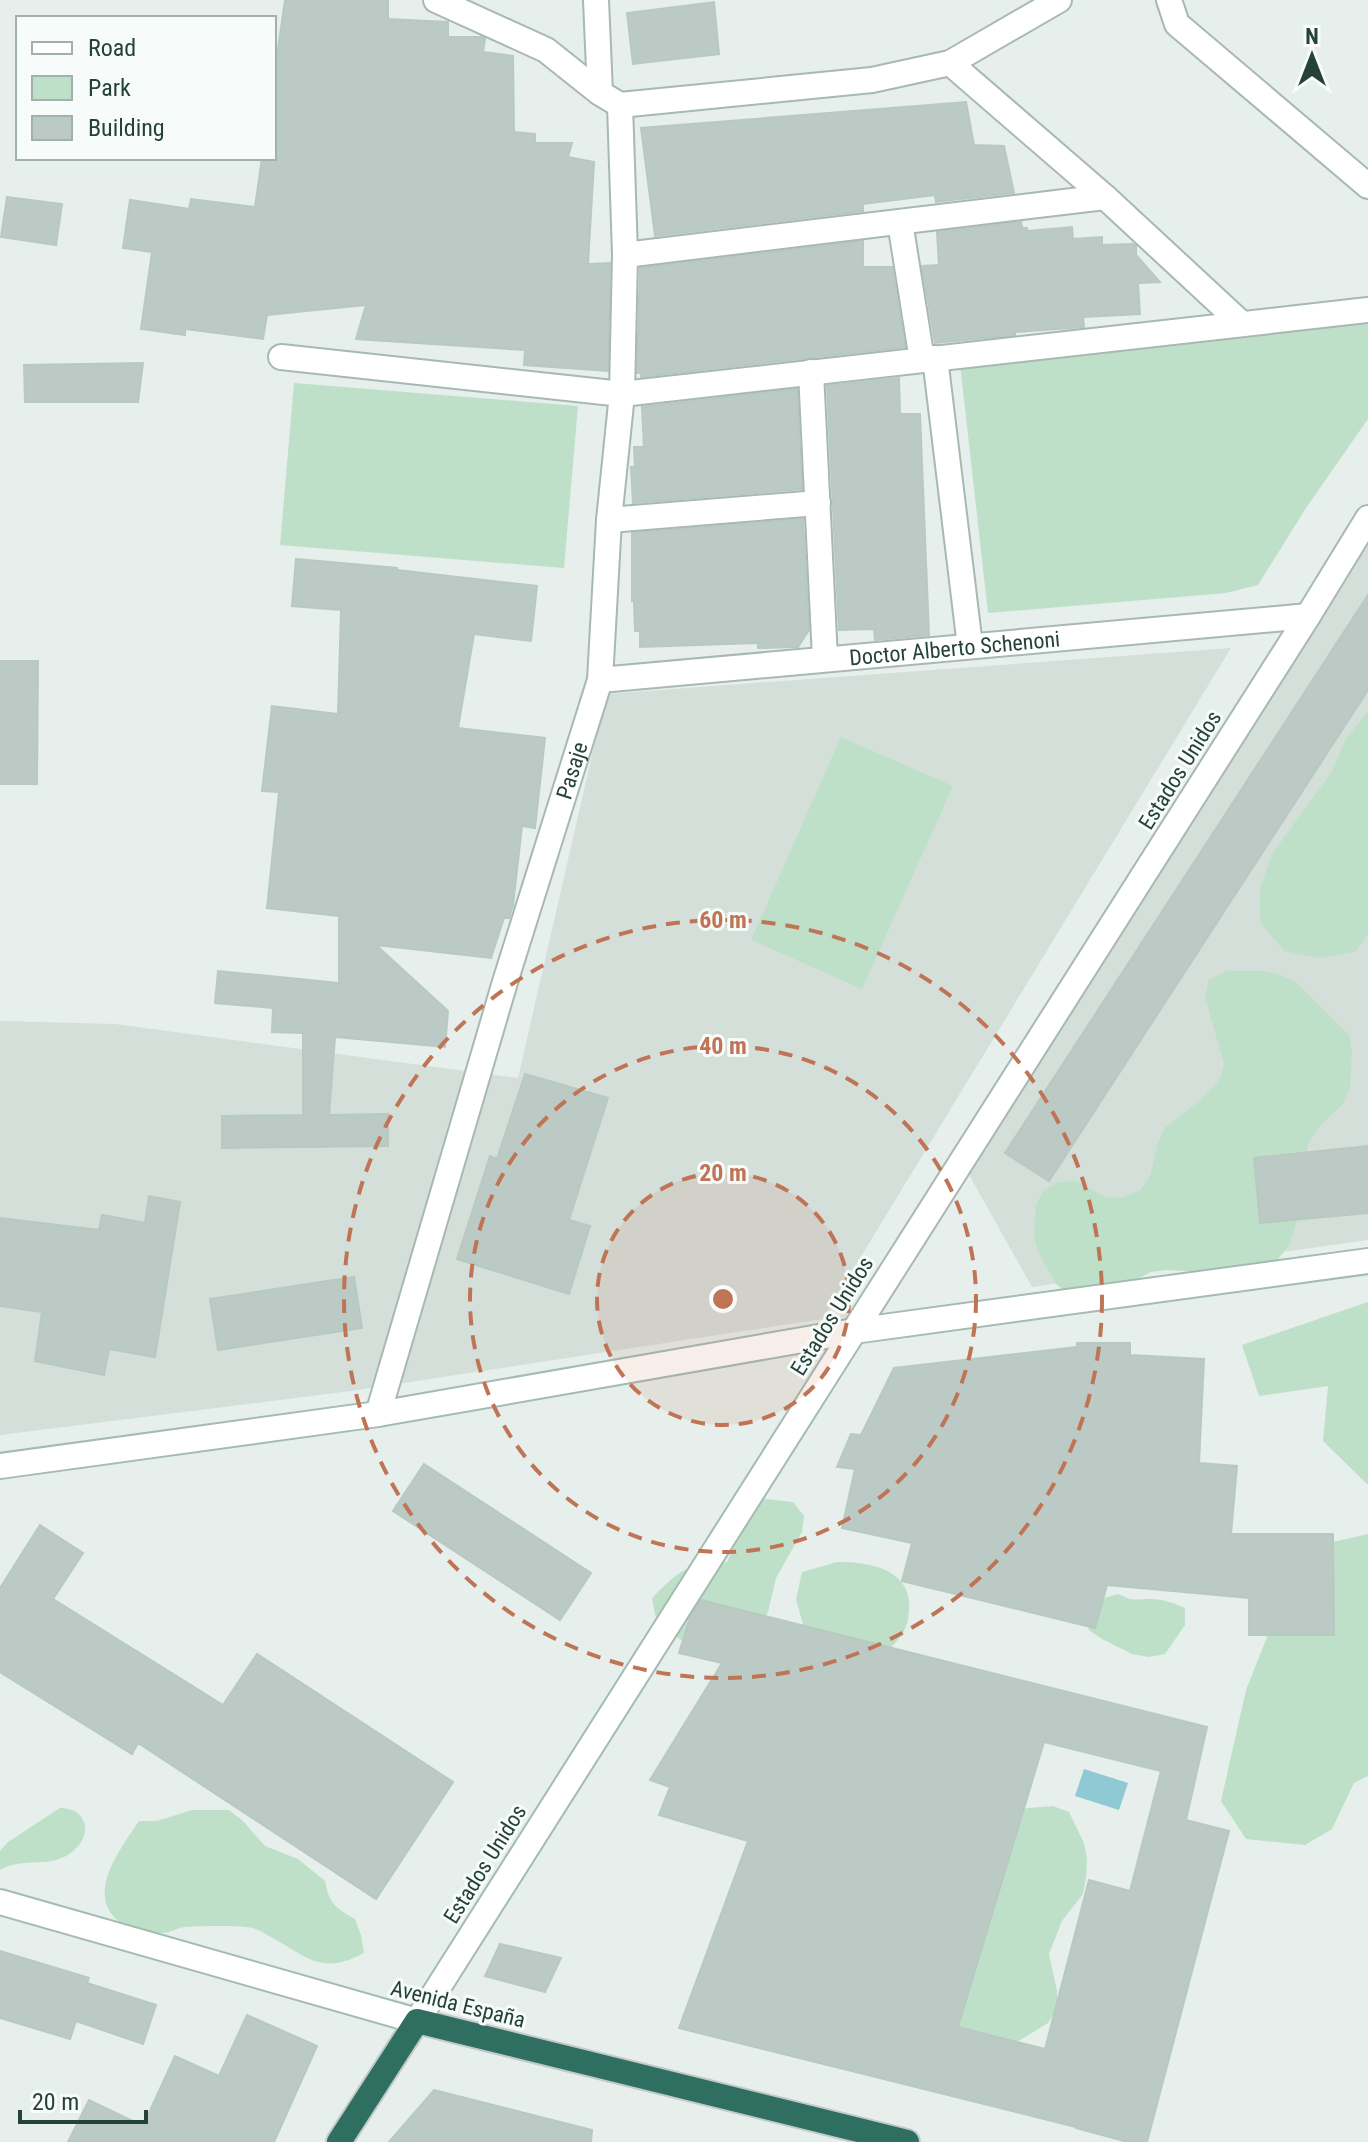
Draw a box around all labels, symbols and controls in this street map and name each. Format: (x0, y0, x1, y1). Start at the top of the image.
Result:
legend (16, 16, 276, 160)
north arrow (1272, 16, 1352, 96)
text: N (1305, 24, 1319, 49)
text: Road (88, 34, 136, 62)
text: Park (88, 74, 131, 102)
text: Building (88, 114, 165, 142)
street label: Doctor Alberto Schenoni (848, 626, 1061, 670)
street label: Estados Unidos (1134, 706, 1226, 834)
street label: Pasaje (551, 739, 592, 802)
text: 60 m (699, 906, 747, 934)
text: 40 m (699, 1032, 747, 1060)
text: 20 m (699, 1159, 747, 1187)
street label: Estados Unidos (786, 1252, 878, 1380)
centre of rings (709, 1285, 737, 1313)
street label: Estados Unidos (439, 1800, 531, 1928)
street label: Avenida España (388, 1975, 528, 2033)
scale bar (20, 2074, 146, 2124)
text: 20 m (32, 2088, 79, 2116)

